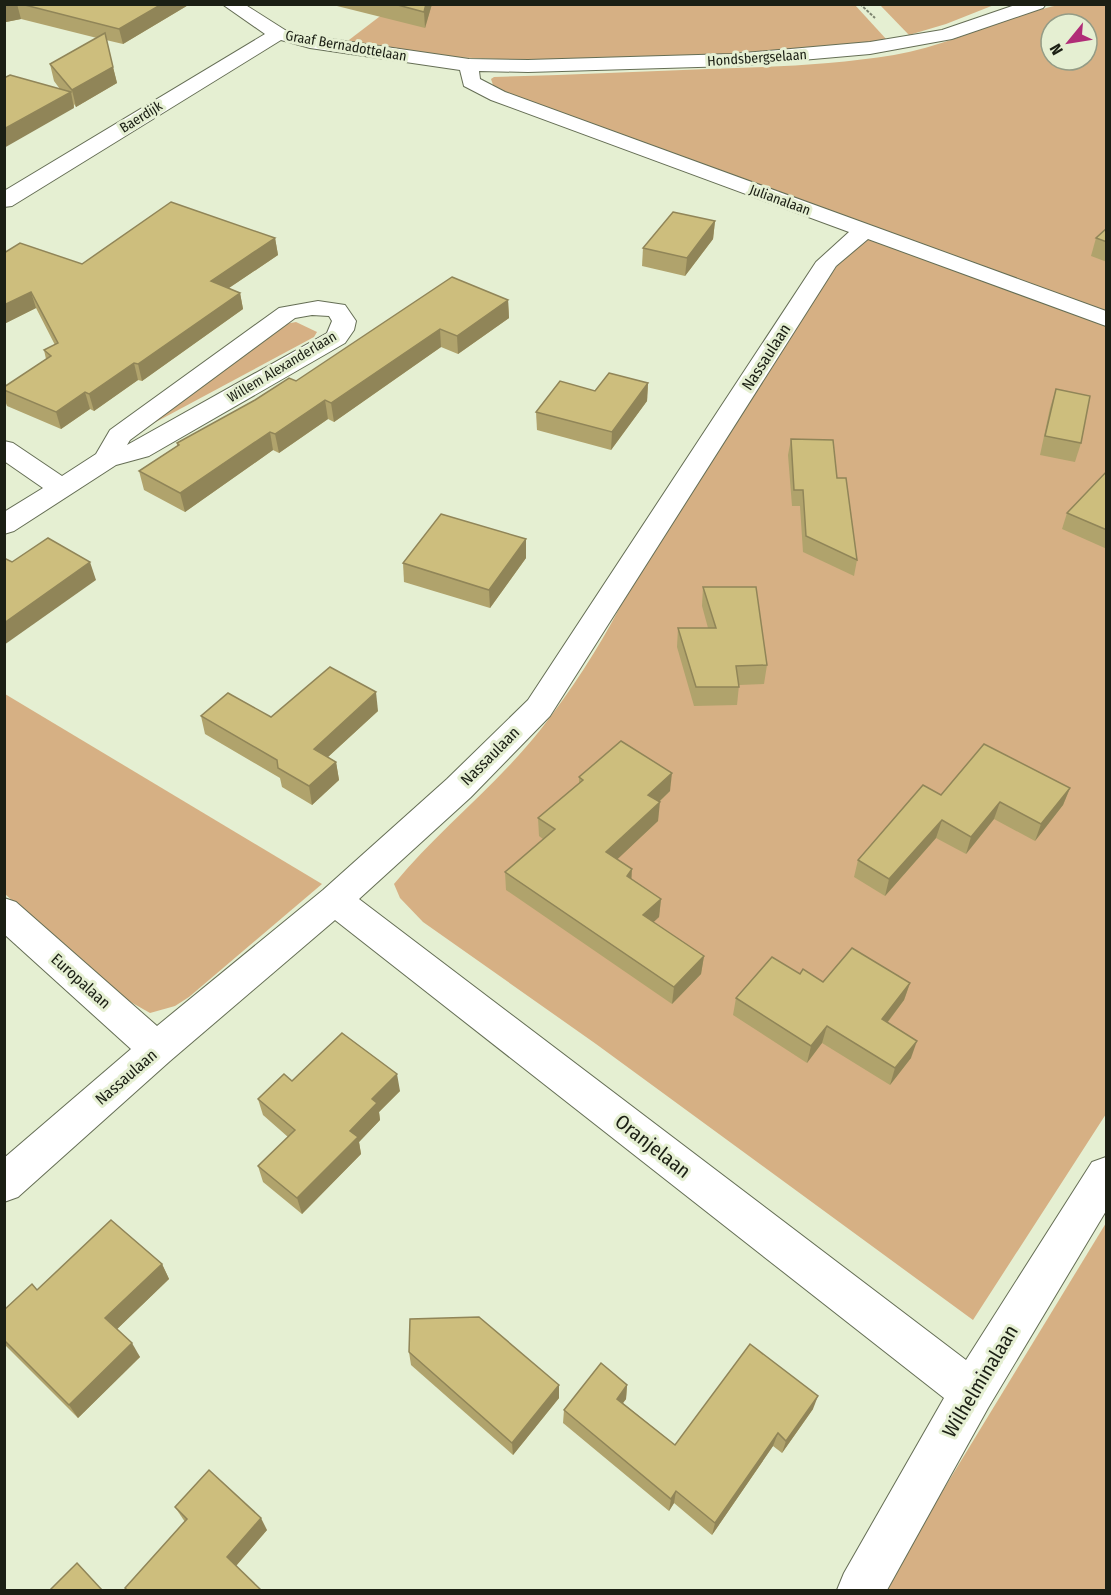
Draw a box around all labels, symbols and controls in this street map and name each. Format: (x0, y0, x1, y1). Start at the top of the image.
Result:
north arrow (1039, 12, 1099, 72)
street label: Graaf Bernadottelaan (284, 27, 408, 65)
text: N (1046, 40, 1067, 58)
street label: Hondsbergselaan (707, 46, 807, 70)
street label: Baerdijk (117, 97, 166, 137)
street label: Julianalaan (747, 181, 813, 219)
street label: Nassaulaan (738, 320, 794, 394)
street label: Willem Alexanderlaan (224, 328, 340, 406)
street label: Nassaulaan (457, 723, 523, 789)
street label: Europalaan (47, 949, 115, 1013)
street label: Nassaulaan (91, 1045, 161, 1109)
street label: Oranjelaan (610, 1109, 696, 1183)
street label: Wilhelminalaan (937, 1320, 1023, 1442)

